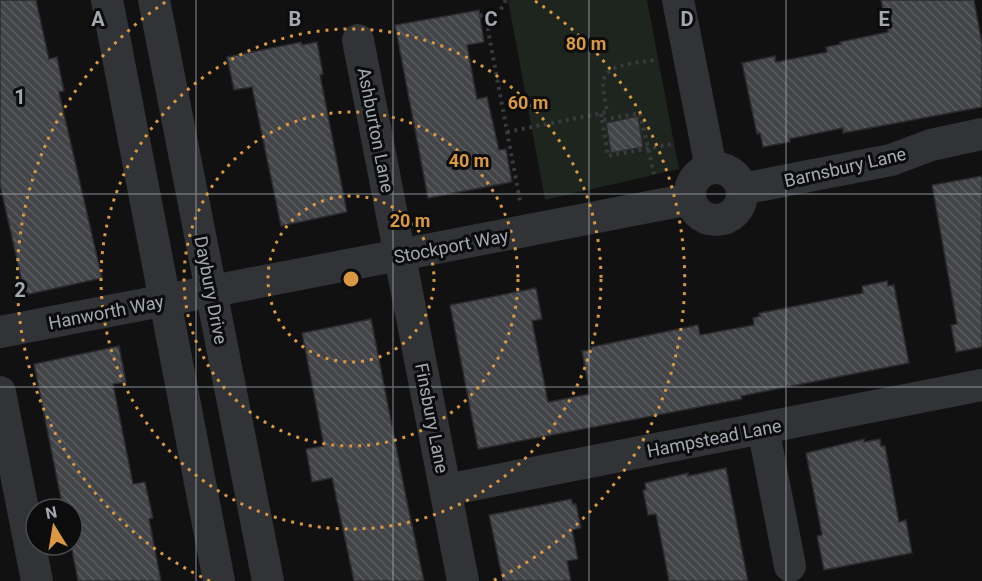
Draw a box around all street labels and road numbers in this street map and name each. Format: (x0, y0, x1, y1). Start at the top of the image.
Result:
street label: Ashburton Lane (354, 66, 398, 194)
street label: Barnsbury Lane (782, 143, 908, 191)
street label: Stockport Way (392, 225, 511, 267)
street label: Daybury Drive (190, 234, 232, 346)
street label: Hanworth Way (47, 290, 166, 333)
street label: Finsbury Lane (411, 361, 453, 475)
street label: Hampstead Lane (645, 415, 783, 461)

